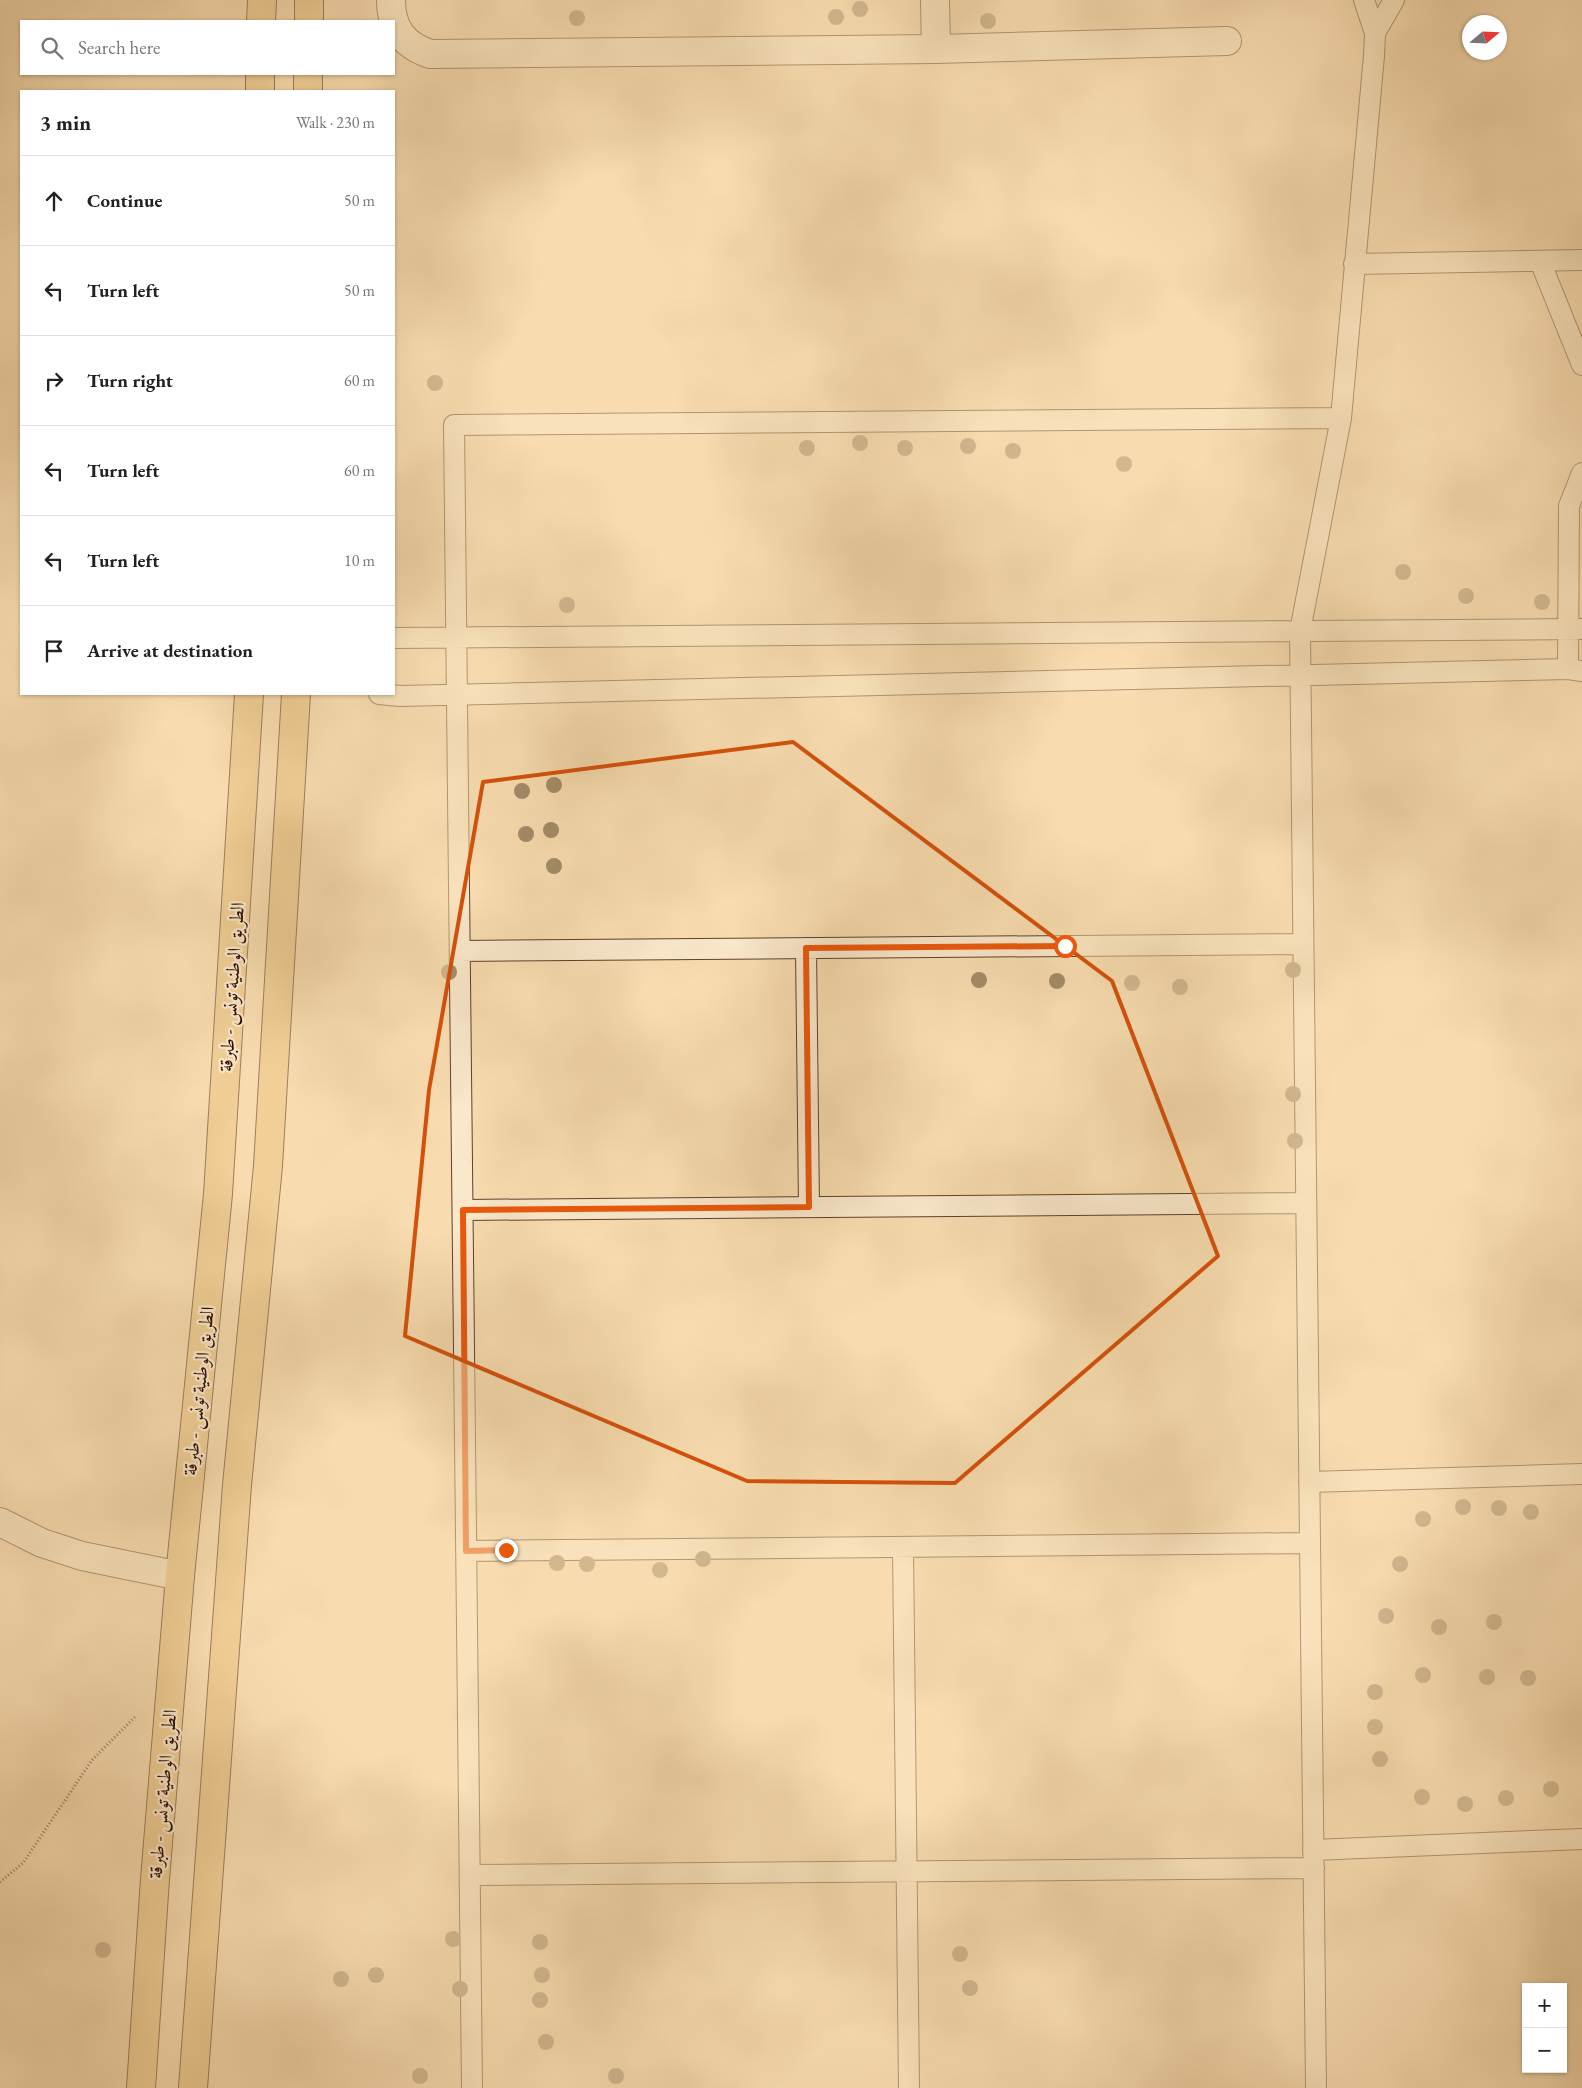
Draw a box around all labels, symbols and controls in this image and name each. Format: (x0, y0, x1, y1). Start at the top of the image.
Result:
north arrow (1462, 15, 1507, 60)
search box (20, 20, 395, 75)
icon: search (38, 34, 66, 62)
text: Search here (78, 35, 160, 60)
text: 3 min (40, 109, 91, 136)
text: Walk · 230 m (296, 112, 375, 133)
icon: ahead (40, 187, 68, 215)
text: Continue (87, 188, 162, 213)
text: 50 m (344, 190, 375, 211)
icon: left (40, 277, 68, 305)
text: Turn left (87, 278, 159, 303)
text: 50 m (344, 280, 375, 301)
icon: right (40, 367, 68, 395)
text: Turn right (87, 368, 173, 393)
text: 60 m (344, 370, 375, 391)
icon: left (40, 457, 68, 485)
text: Turn left (87, 458, 159, 483)
text: 60 m (344, 460, 375, 481)
icon: left (40, 547, 68, 575)
text: Turn left (87, 548, 159, 573)
text: 10 m (344, 550, 375, 571)
icon: arrive (40, 637, 68, 665)
text: Arrive at destination (87, 638, 253, 663)
street label: الطريق الوطنية تونس - طبرقة (213, 901, 251, 1073)
route start (1054, 935, 1077, 958)
street label: الطريق الوطنية تونس - طبرقة (177, 1305, 221, 1477)
route end (495, 1539, 518, 1562)
street label: الطريق الوطنية تونس - طبرقة (143, 1708, 183, 1880)
map controls (1522, 1983, 1567, 2073)
button: + (1522, 1983, 1567, 2028)
button: − (1522, 2028, 1567, 2073)

